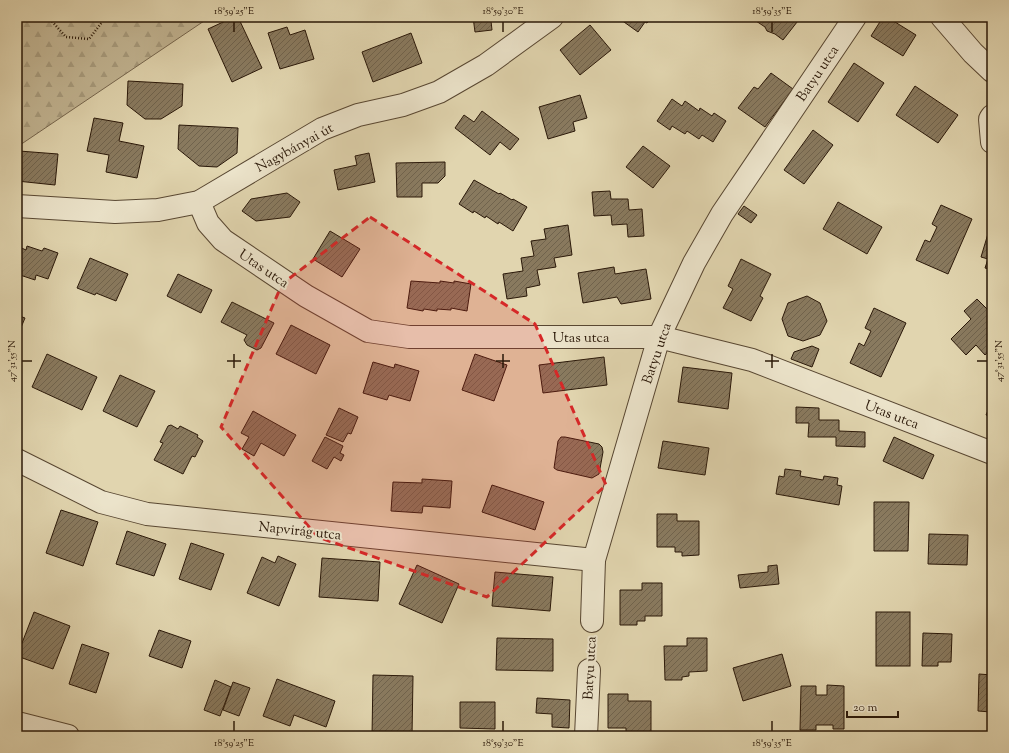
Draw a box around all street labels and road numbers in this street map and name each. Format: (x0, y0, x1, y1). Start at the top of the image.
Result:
street label: Batyu utca (793, 42, 845, 106)
street label: Nagybányai út (252, 119, 338, 178)
street label: Utas utca (234, 245, 292, 294)
street label: Batyu utca (638, 320, 678, 387)
street label: Utas utca (553, 329, 610, 349)
street label: Utas utca (861, 396, 922, 436)
street label: Napvirág utca (257, 518, 343, 546)
street label: Batyu utca (579, 635, 603, 700)

